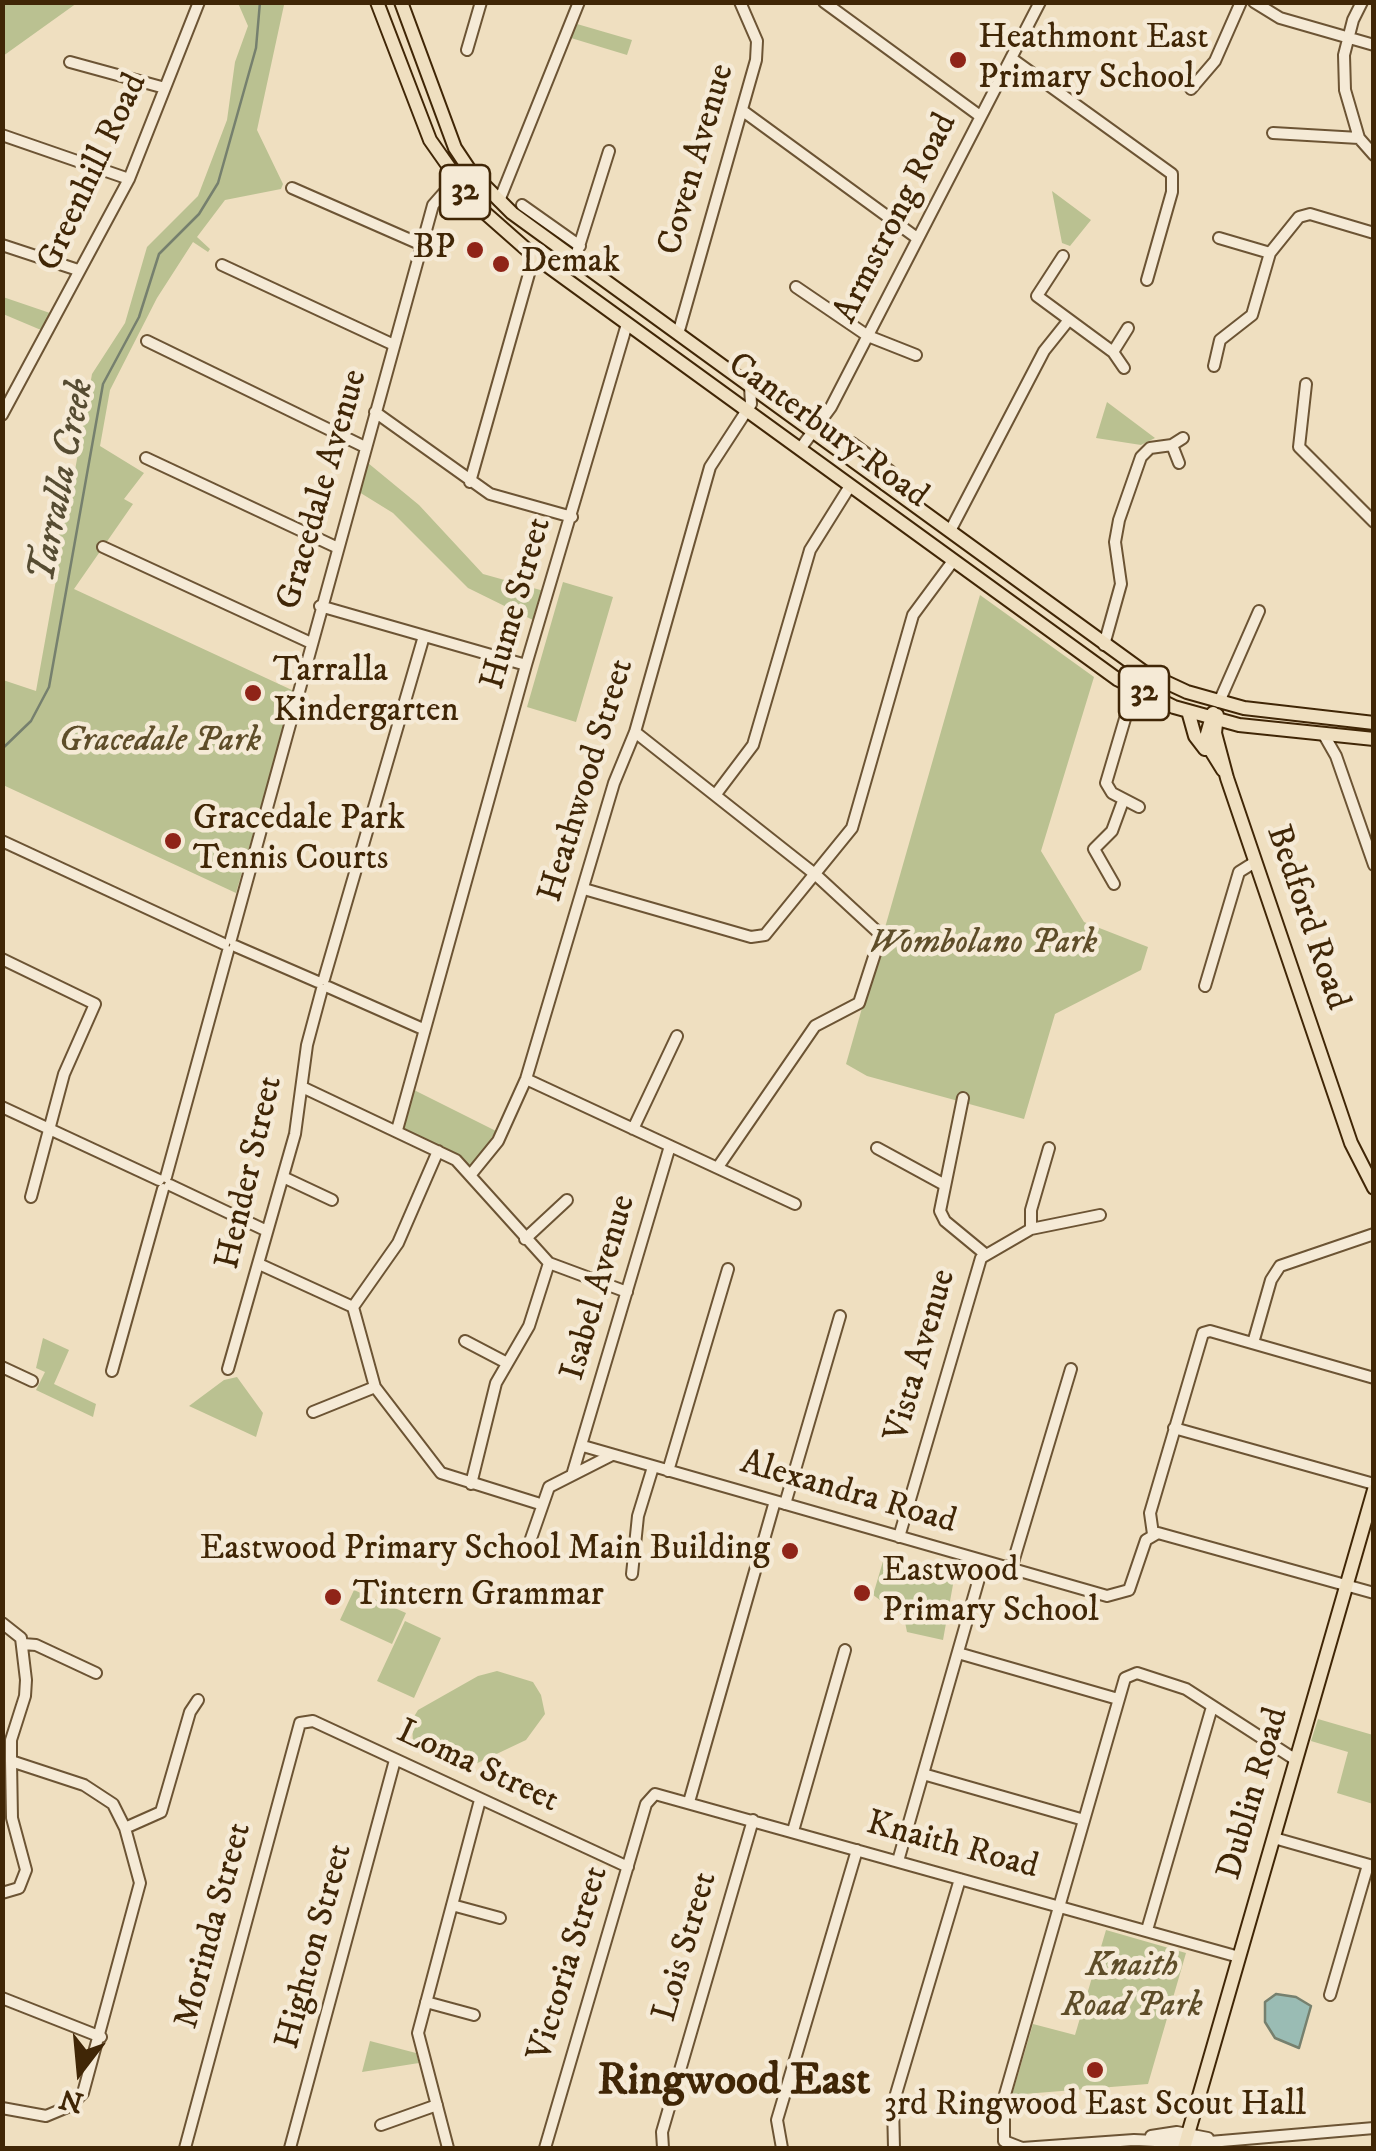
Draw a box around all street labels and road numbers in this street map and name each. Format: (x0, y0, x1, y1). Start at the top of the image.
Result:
street label: Coven Avenue (651, 60, 745, 260)
street label: Greenhill Road (30, 68, 158, 278)
street label: Armstrong Road (826, 107, 968, 331)
road number: 32 (440, 165, 490, 219)
street label: Canterbury Road (718, 345, 936, 519)
street label: Gracedale Avenue (270, 365, 378, 615)
street label: Hume Street (473, 513, 563, 695)
street label: Heathwood Street (531, 655, 645, 907)
road number: 32 (1119, 666, 1169, 720)
street label: Bedford Road (1255, 820, 1357, 1016)
street label: Hender Street (208, 1072, 294, 1274)
street label: Isabel Avenue (554, 1191, 646, 1385)
street label: Vista Avenue (877, 1265, 967, 1447)
street label: Alexandra Road (735, 1443, 961, 1545)
street label: Dublin Road (1210, 1703, 1300, 1885)
street label: Loma Street (389, 1712, 565, 1824)
street label: Knaith Road (861, 1804, 1043, 1890)
street label: Morinda Street (167, 1819, 263, 2033)
street label: Highton Street (268, 1840, 364, 2054)
street label: Victoria Street (520, 1862, 620, 2066)
street label: Lois Street (646, 1868, 728, 2026)

